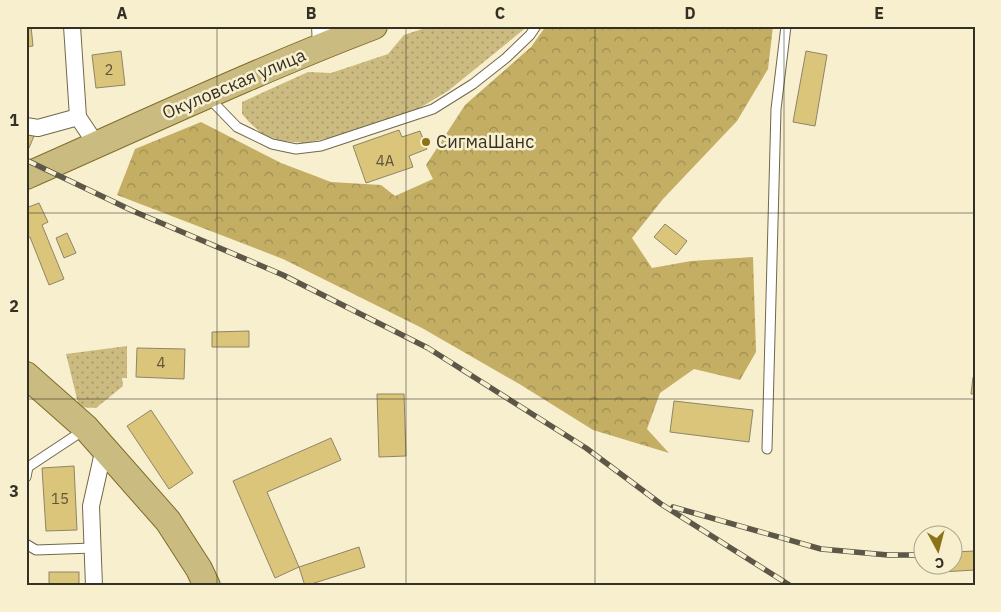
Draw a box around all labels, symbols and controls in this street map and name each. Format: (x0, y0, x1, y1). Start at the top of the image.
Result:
text: A (117, 3, 128, 23)
text: B (306, 3, 317, 23)
text: C (495, 3, 505, 23)
text: D (684, 3, 696, 23)
text: E (874, 3, 884, 23)
street label: Окуловская улица (159, 43, 309, 124)
house number: 2 (104, 60, 114, 79)
text: 1 (9, 110, 19, 130)
place label: СигмаШанс (436, 130, 534, 153)
marker: СигмаШанс (420, 136, 432, 148)
house number: 4А (376, 151, 395, 170)
text: 2 (9, 296, 19, 316)
house number: 4 (156, 353, 166, 372)
text: 3 (9, 481, 19, 501)
house number: 15 (51, 489, 69, 508)
north arrow (914, 524, 964, 574)
text: С (934, 553, 945, 572)

